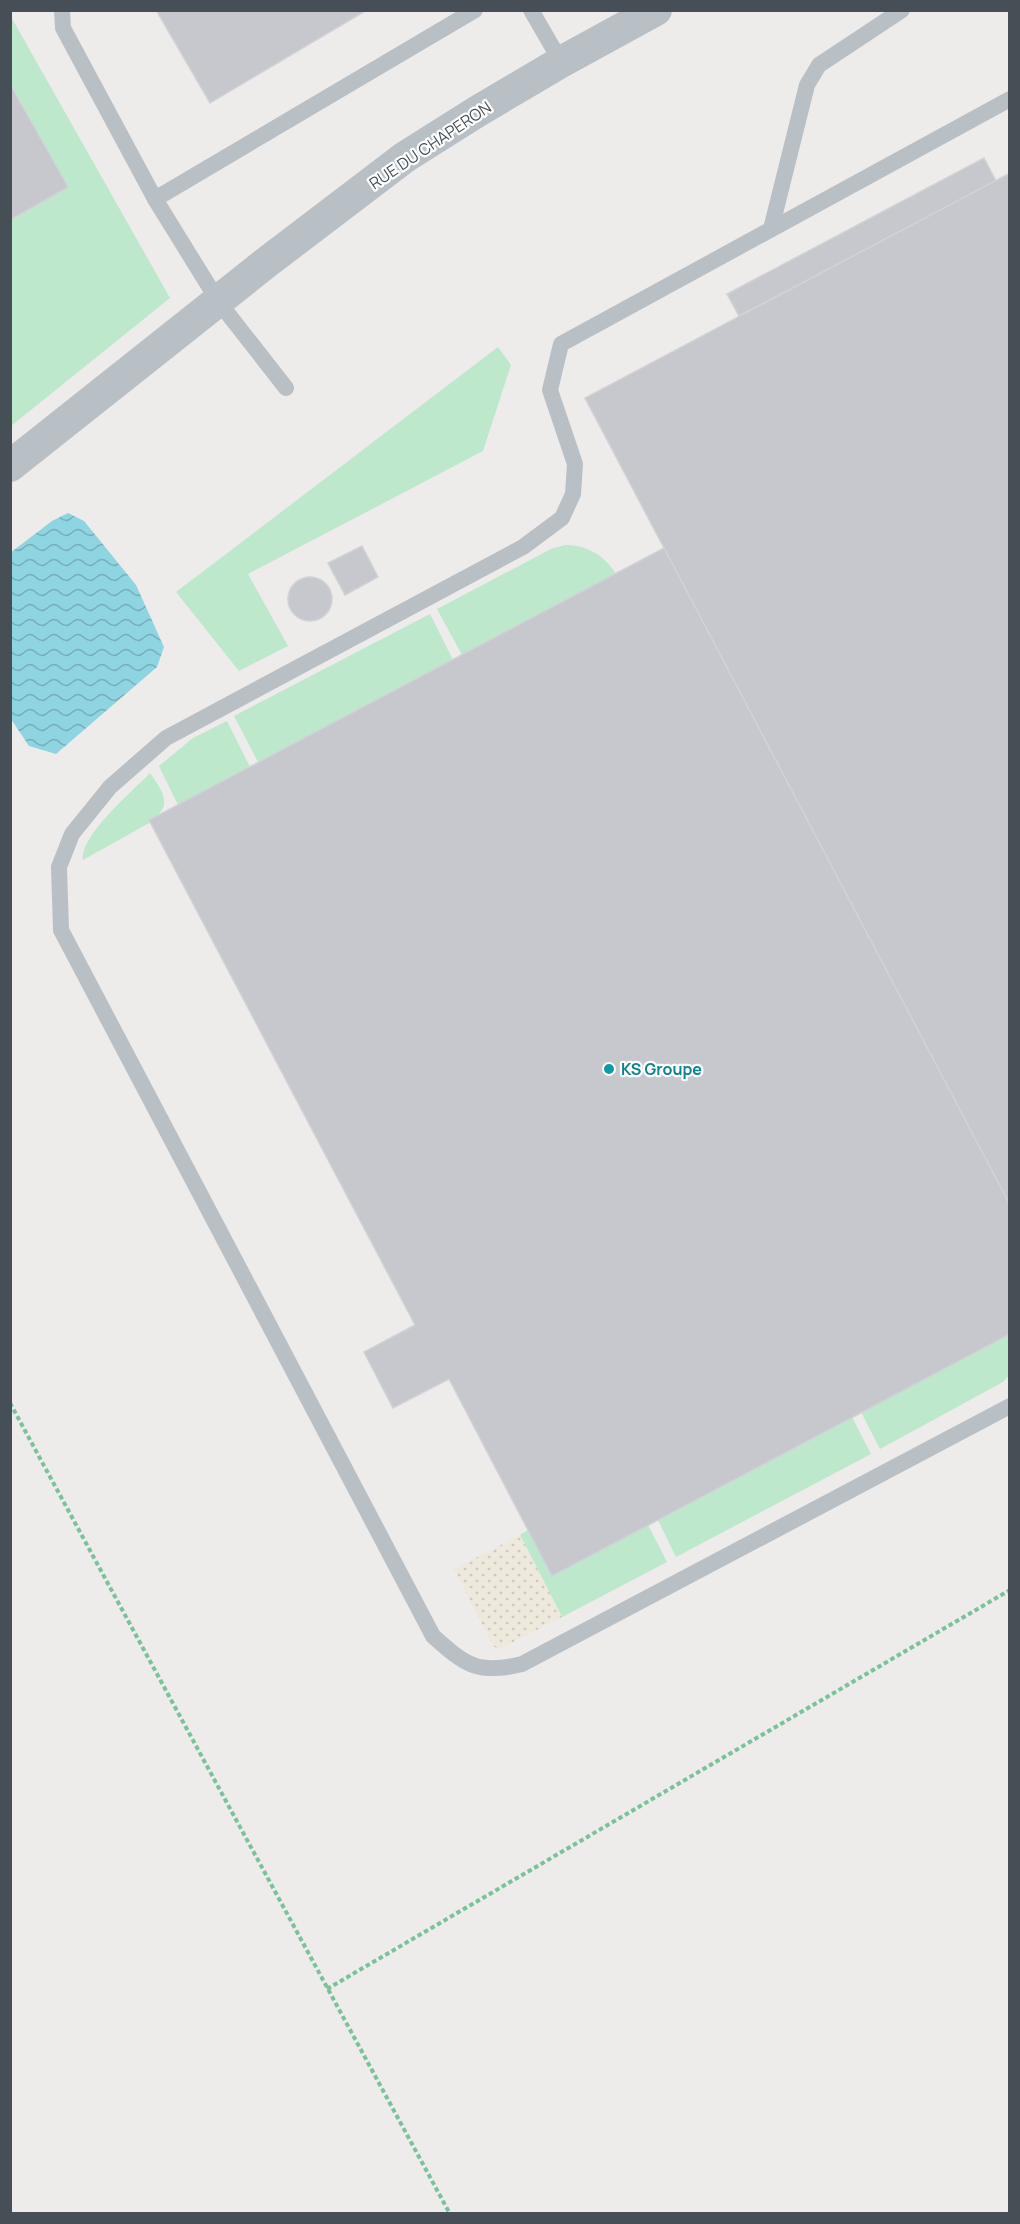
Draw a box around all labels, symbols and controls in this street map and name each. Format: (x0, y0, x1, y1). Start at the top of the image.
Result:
street label: RUE DU CHAPERON (365, 96, 495, 194)
place label: KS Groupe (621, 1058, 702, 1080)
marker: KS Groupe (602, 1062, 616, 1076)

